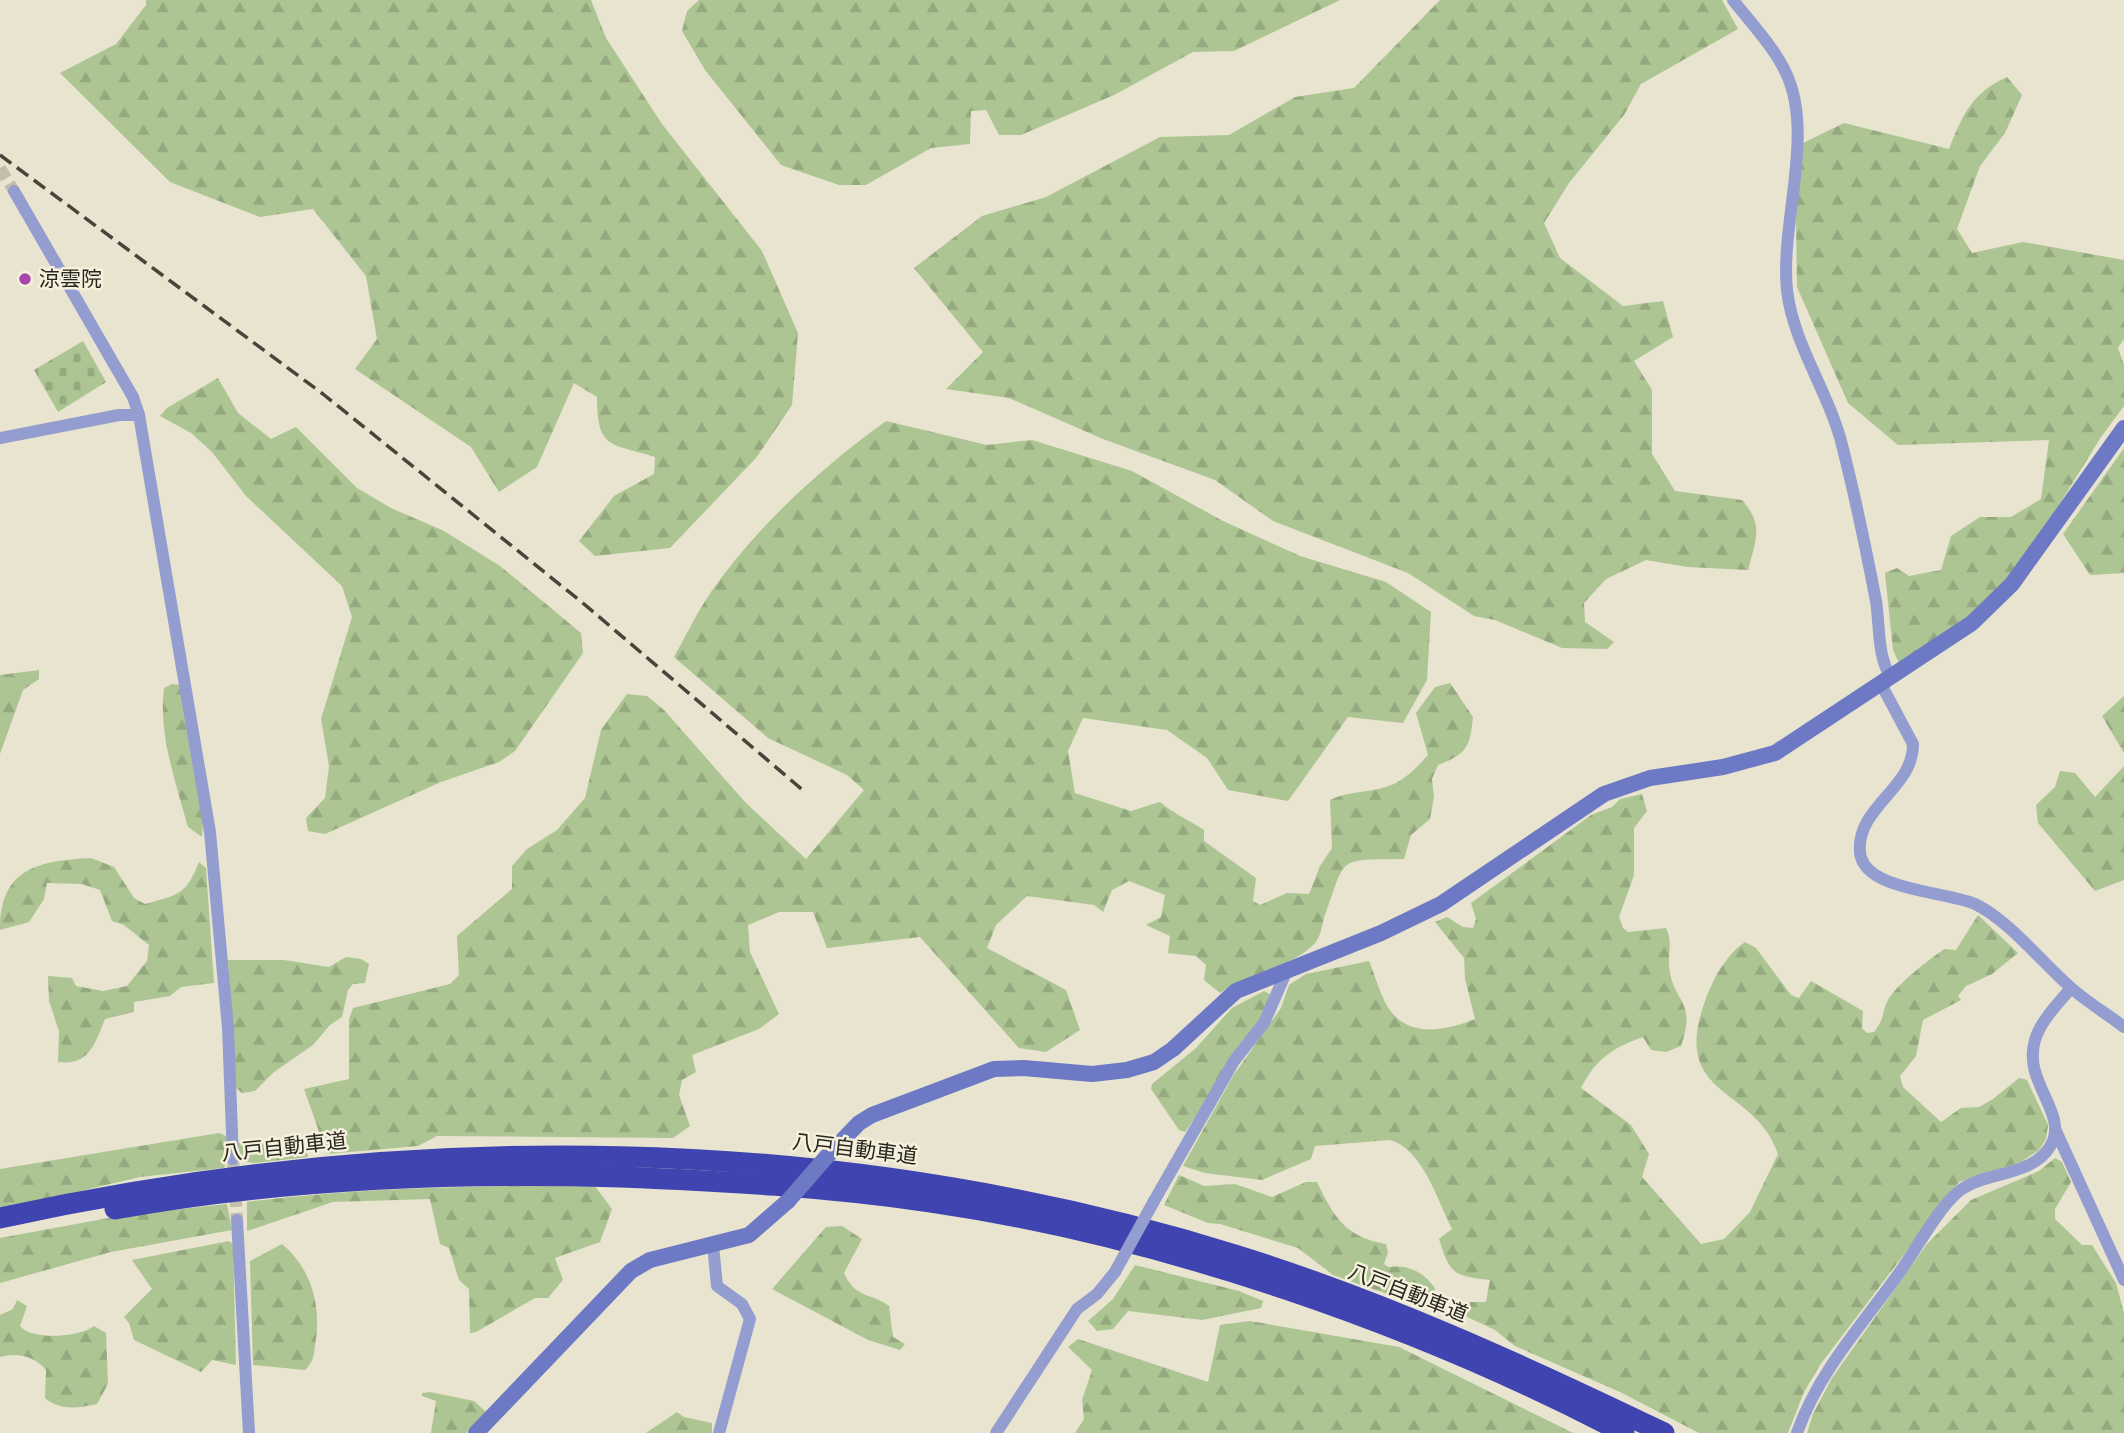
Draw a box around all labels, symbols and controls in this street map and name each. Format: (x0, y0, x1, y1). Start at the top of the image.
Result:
place label: 涼雲院 (39, 264, 102, 292)
marker: 涼雲院 (17, 271, 33, 287)
street label: 八戸自動車道 (220, 1125, 348, 1167)
street label: 八戸自動車道 (791, 1126, 919, 1170)
street label: 八戸自動車道 (1345, 1256, 1472, 1328)

